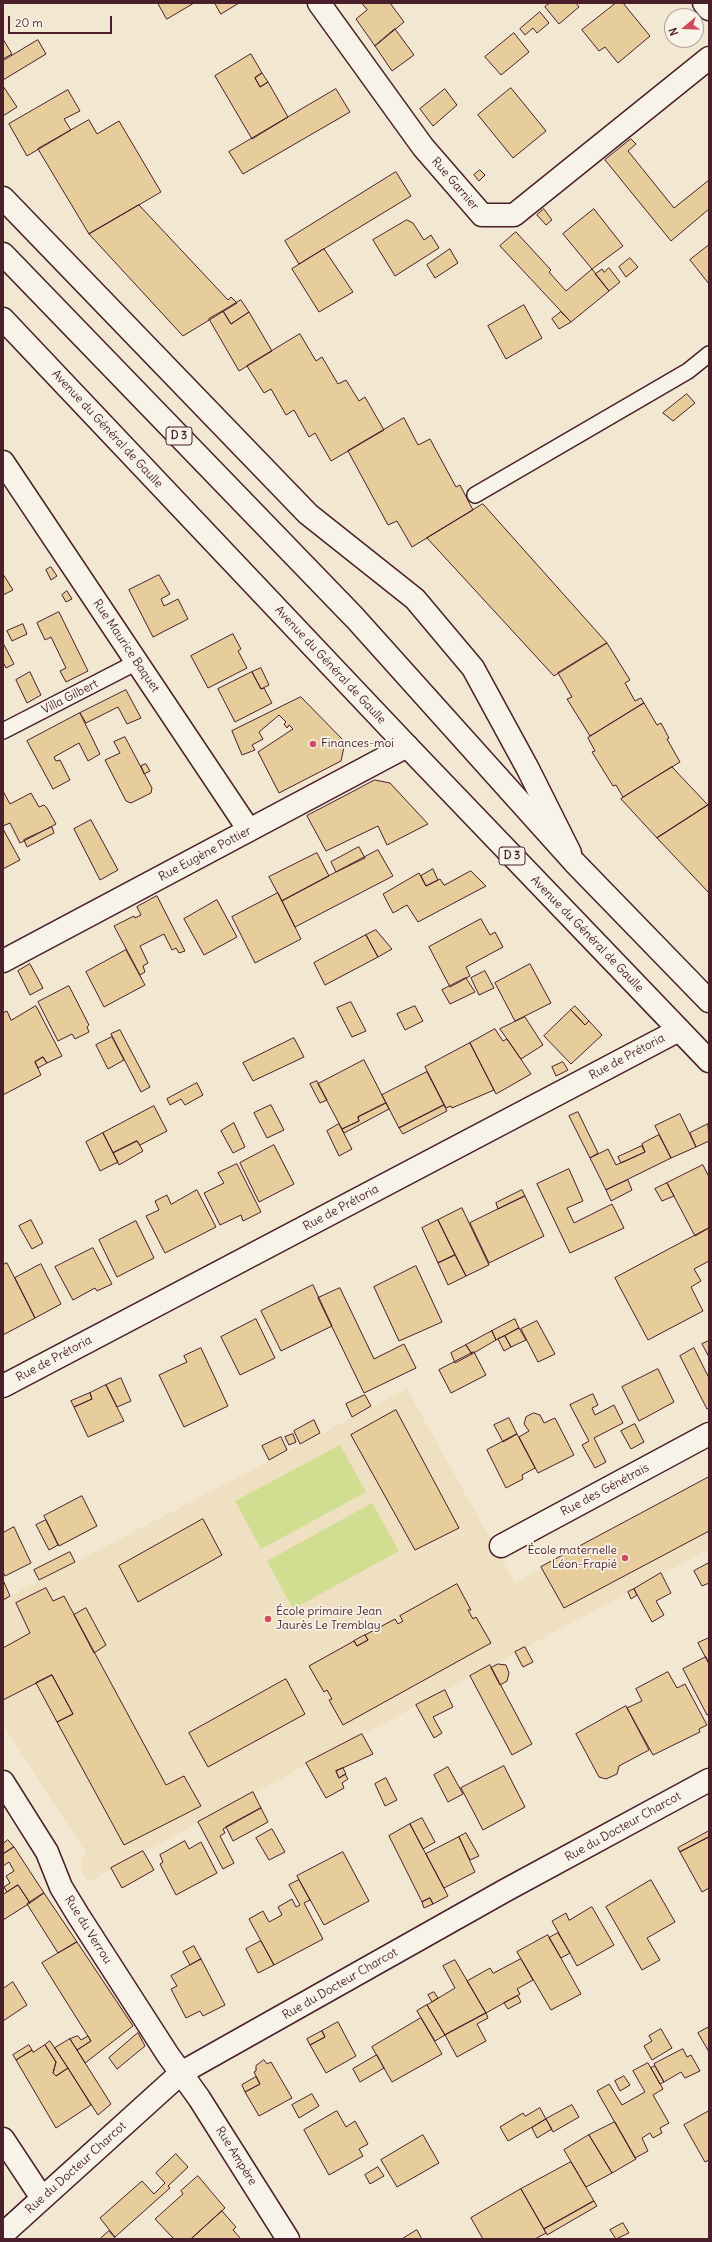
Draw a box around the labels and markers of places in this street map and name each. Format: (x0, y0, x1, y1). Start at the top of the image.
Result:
place label: Finances-moi (321, 737, 394, 751)
marker: Finances-moi (308, 739, 318, 749)
place label: École maternelle Léon-Frapié (527, 1544, 617, 1572)
marker: École maternelle Léon-Frapié (620, 1553, 630, 1563)
place label: École primaire Jean Jaurès Le Tremblay (276, 1605, 382, 1633)
marker: École primaire Jean Jaurès Le Tremblay (263, 1614, 273, 1624)

